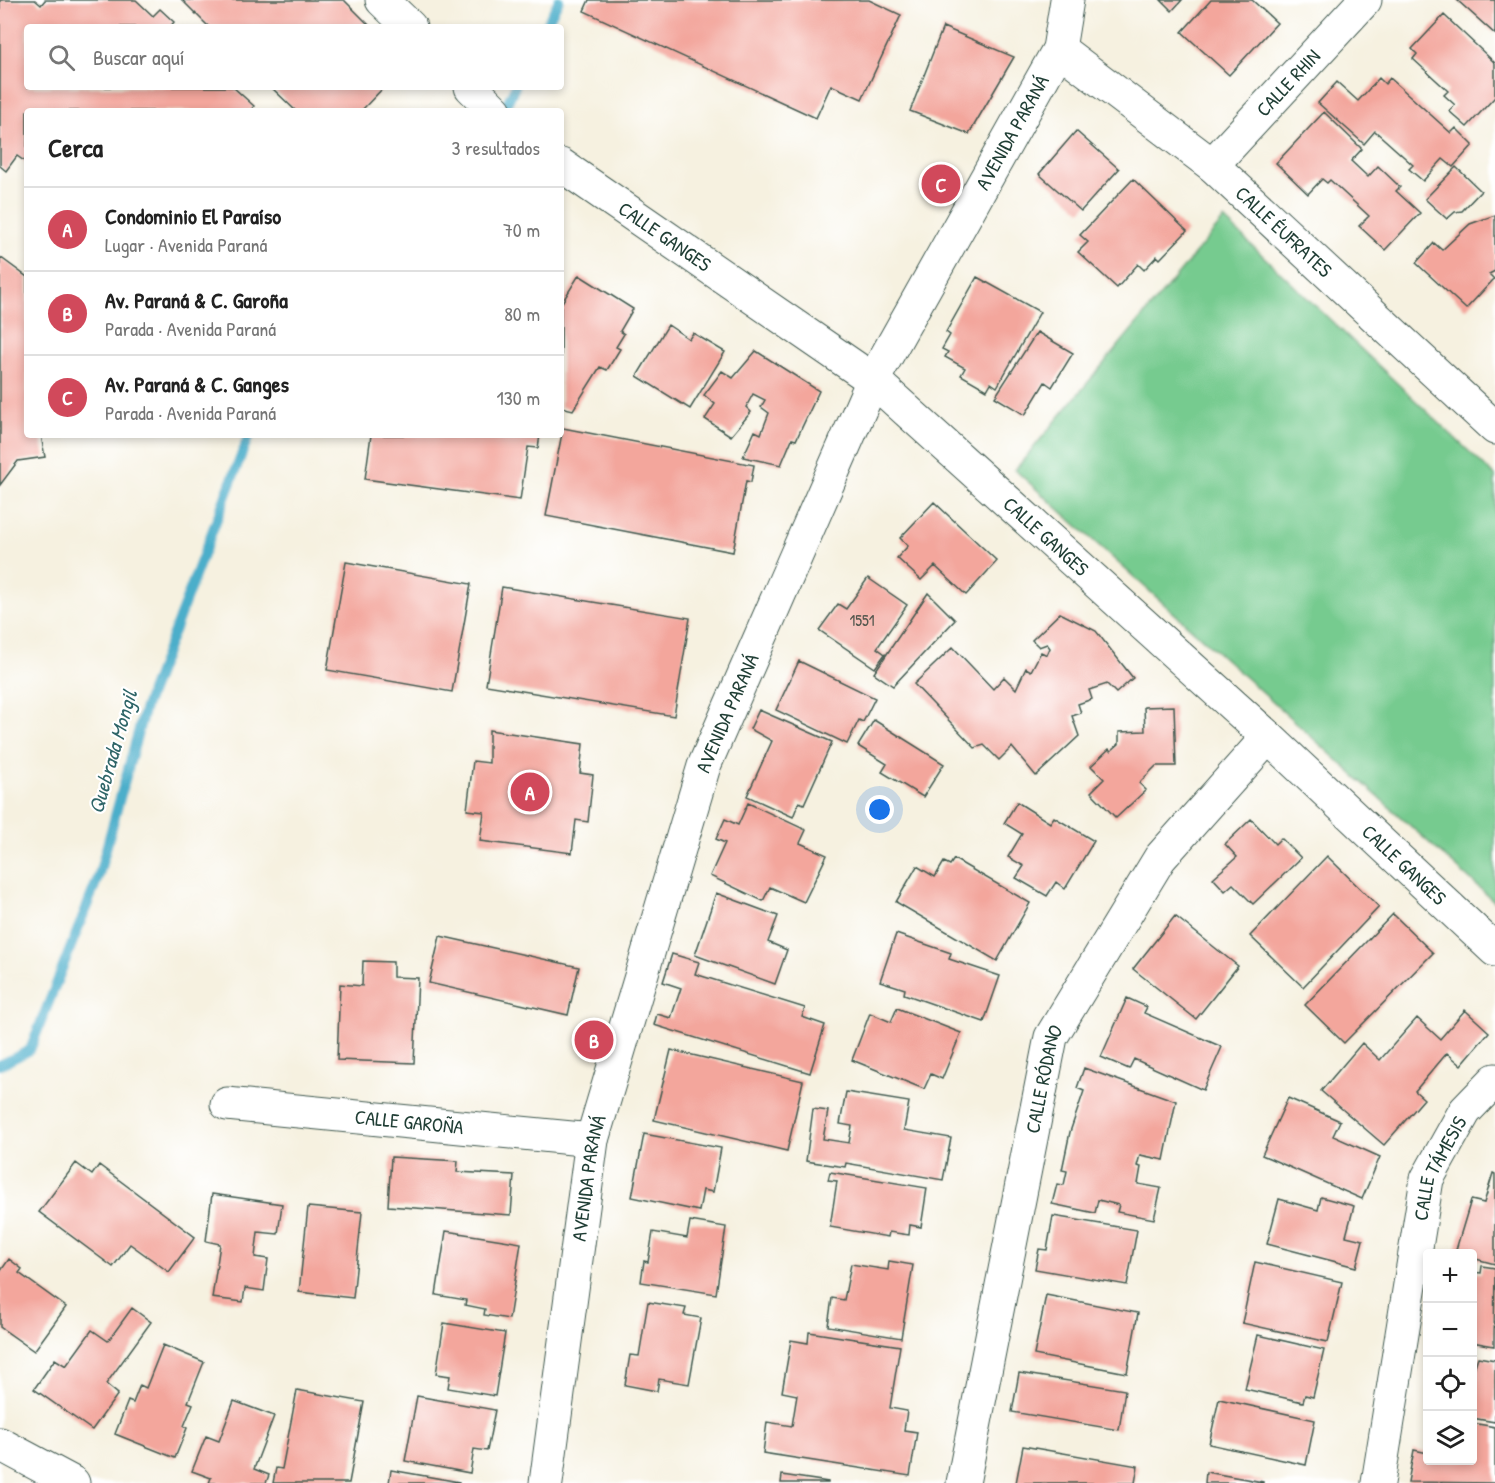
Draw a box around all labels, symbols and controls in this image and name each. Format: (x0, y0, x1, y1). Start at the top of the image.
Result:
search box (24, 24, 564, 90)
icon: search (45, 41, 78, 74)
text: Buscar aquí (93, 42, 185, 72)
street label: CALLE RHIN (1250, 43, 1326, 122)
street label: AVENIDA PARANÁ (969, 70, 1055, 194)
text: Cerca (48, 130, 103, 165)
text: 3 resultados (451, 134, 540, 161)
pin: C (922, 162, 960, 207)
street label: CALLE ÉUFRATES (1230, 180, 1338, 283)
street label: CALLE GANGES (613, 195, 717, 277)
text: Condominio El Paraíso (105, 201, 281, 231)
text: A (63, 216, 72, 243)
text: 70 m (503, 216, 540, 243)
text: Lugar · Avenida Paraná (105, 231, 267, 258)
text: Av. Paraná & C. Garoña (105, 285, 288, 315)
text: B (62, 300, 73, 327)
text: 80 m (504, 300, 540, 327)
text: Parada · Avenida Paraná (105, 315, 276, 342)
text: Av. Paraná & C. Ganges (105, 369, 289, 399)
text: C (62, 384, 73, 411)
text: 130 m (497, 384, 540, 411)
text: Parada · Avenida Paraná (105, 399, 276, 426)
street label: CALLE GANGES (998, 490, 1095, 582)
house number: 1551 (849, 609, 875, 631)
street label: AVENIDA PARANÁ (689, 649, 765, 776)
water label: Quebrada Mongil (81, 686, 144, 817)
pin: A (510, 770, 550, 814)
your location (865, 795, 894, 824)
street label: CALLE GANGES (1356, 818, 1453, 911)
pin: B (574, 1018, 614, 1062)
street label: CALLE RÓDANO (1018, 1019, 1069, 1135)
street label: CALLE GAROÑA (354, 1103, 465, 1140)
street label: AVENIDA PARANÁ (565, 1111, 612, 1243)
street label: CALLE TÁMESIS (1407, 1111, 1473, 1222)
map controls (1423, 1249, 1477, 1465)
button: + (1423, 1249, 1477, 1303)
button: − (1423, 1303, 1477, 1357)
button: locate (1423, 1357, 1477, 1411)
button: layers (1423, 1411, 1477, 1465)

